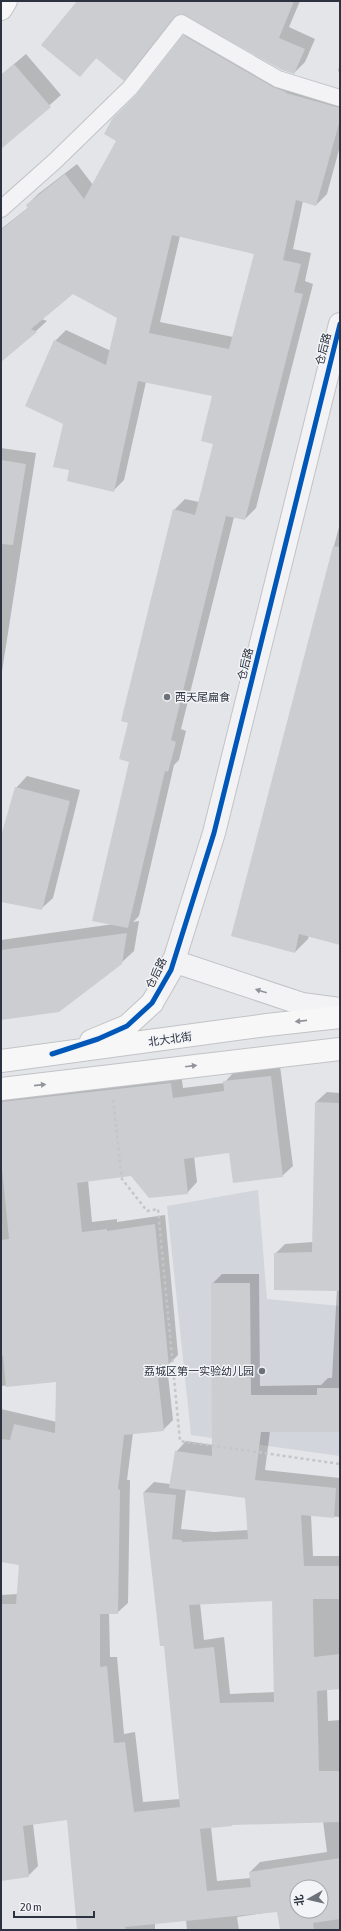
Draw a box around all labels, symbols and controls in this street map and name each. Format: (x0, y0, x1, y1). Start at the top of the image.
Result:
street label: 仓后路 (313, 332, 333, 366)
street label: 仓后路 (235, 647, 255, 681)
place label: 西天尾扁食 (175, 691, 230, 703)
marker: 西天尾扁食 (162, 692, 172, 702)
street label: 仓后路 (143, 956, 169, 990)
one-way arrow (255, 988, 267, 994)
one-way arrow (295, 1018, 307, 1024)
street label: 北大北街 (147, 1030, 193, 1048)
one-way arrow (185, 1062, 197, 1069)
one-way arrow (34, 1081, 46, 1088)
place label: 荔城区第一实验幼儿园 (144, 1365, 254, 1377)
marker: 荔城区第一实验幼儿园 (257, 1366, 267, 1376)
north arrow (289, 1879, 329, 1919)
scale bar (14, 1893, 94, 1919)
text: 北 (292, 1894, 306, 1907)
text: 20 m (20, 1900, 42, 1914)

